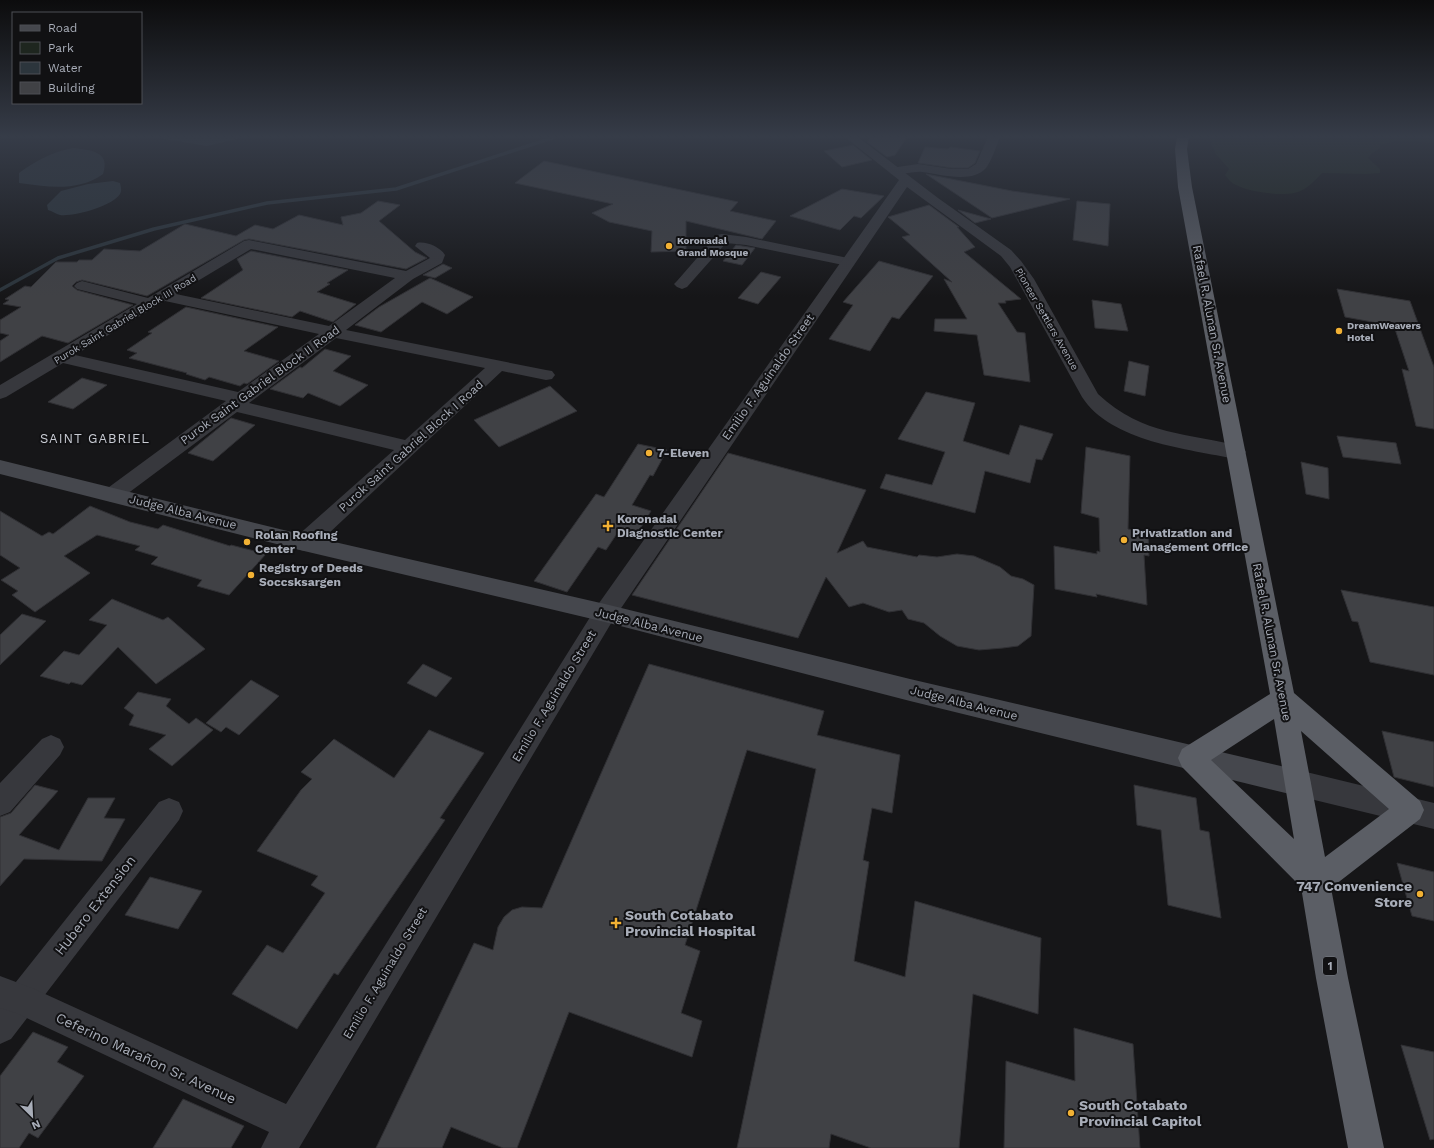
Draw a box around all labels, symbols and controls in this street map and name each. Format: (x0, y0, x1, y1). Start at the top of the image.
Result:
legend (12, 12, 142, 104)
text: Road (48, 21, 77, 35)
text: Park (48, 41, 74, 55)
text: Water (48, 61, 83, 75)
text: Building (48, 81, 95, 95)
place label: Koronadal Grand Mosque (677, 235, 748, 258)
marker: Koronadal Grand Mosque (664, 241, 674, 251)
street label: Rafael R. Alunan Sr. Avenue (1190, 244, 1234, 404)
street label: Pioneer Settlers Avenue (1013, 266, 1081, 372)
street label: Purok Saint Gabriel Block III Road (52, 272, 198, 366)
street label: Emilio F. Aguinaldo Street (719, 311, 817, 443)
place label: DreamWeavers Hotel (1347, 320, 1422, 343)
street label: Purok Saint Gabriel Block II Road (178, 323, 342, 447)
marker: DreamWeavers Hotel (1334, 326, 1344, 336)
street label: Purok Saint Gabriel Block I Road (336, 377, 486, 515)
district label: SAINT GABRIEL (40, 431, 150, 446)
place label: 7-Eleven (657, 446, 709, 460)
marker: 7-Eleven (644, 448, 654, 458)
street label: Judge Alba Avenue (128, 492, 238, 532)
place label: Koronadal Diagnostic Center (617, 512, 724, 540)
marker: Koronadal Diagnostic Center (602, 520, 614, 532)
place label: Privatization and Management Office (1132, 526, 1248, 554)
place label: Rolan Roofing Center (255, 528, 338, 556)
marker: Privatization and Management Office (1119, 535, 1129, 545)
marker: Rolan Roofing Center (242, 537, 252, 547)
place label: Registry of Deeds Soccsksargen (259, 561, 363, 589)
street label: Rafael R. Alunan Sr. Avenue (1250, 562, 1294, 722)
marker: Registry of Deeds Soccsksargen (246, 570, 256, 580)
street label: Judge Alba Avenue (594, 605, 704, 645)
street label: Emilio F. Aguinaldo Street (509, 628, 599, 764)
street label: Judge Alba Avenue (909, 683, 1019, 723)
street label: Hubero Extension (51, 852, 139, 958)
place label: 747 Convenience Store (1296, 878, 1412, 910)
marker: 747 Convenience Store (1415, 889, 1425, 899)
street label: Emilio F. Aguinaldo Street (340, 905, 430, 1041)
place label: South Cotabato Provincial Hospital (625, 907, 756, 939)
marker: South Cotabato Provincial Hospital (610, 917, 622, 929)
road number: 1 (1323, 957, 1337, 975)
street label: Ceferino Marañon Sr. Avenue (53, 1009, 239, 1107)
north arrow (12, 1096, 52, 1136)
place label: South Cotabato Provincial Capitol (1079, 1097, 1202, 1129)
marker: South Cotabato Provincial Capitol (1066, 1108, 1076, 1118)
text: N (29, 1117, 42, 1132)

